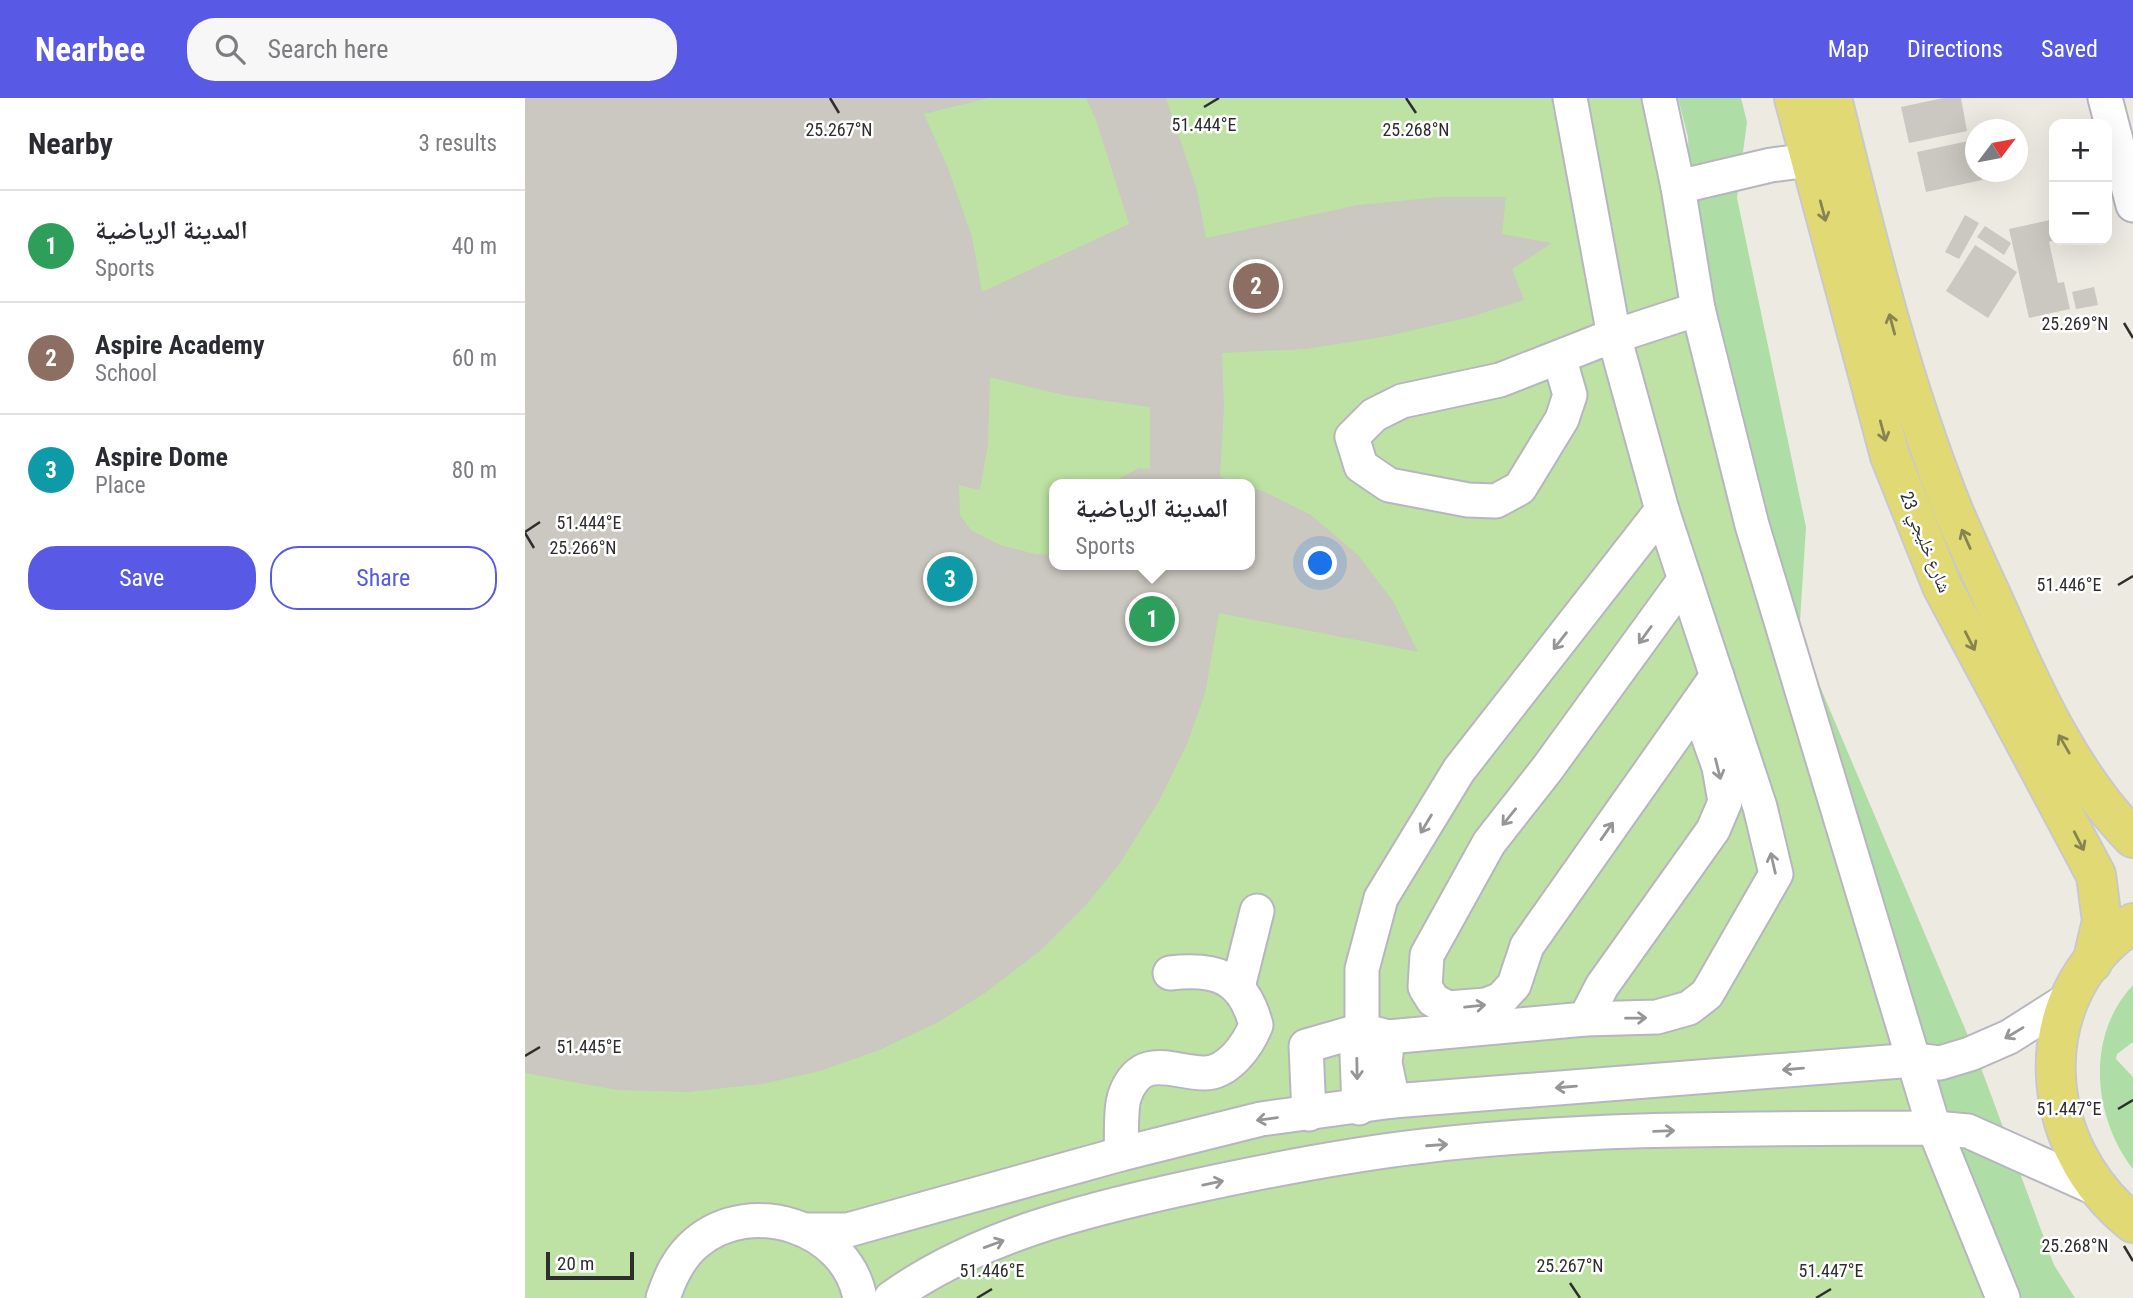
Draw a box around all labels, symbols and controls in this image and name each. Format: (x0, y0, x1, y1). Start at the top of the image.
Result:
search box (187, 18, 677, 81)
text: Nearbee (35, 30, 145, 69)
icon: search (211, 30, 249, 68)
text: Search here (267, 34, 388, 64)
text: Map (1828, 35, 1869, 63)
text: Directions (1907, 35, 2003, 63)
text: Saved (2041, 35, 2098, 63)
text: 51.444°E (1172, 114, 1236, 135)
text: 25.267°N (805, 119, 873, 140)
text: 25.268°N (1382, 119, 1450, 140)
north arrow (1965, 119, 2028, 182)
map controls (2049, 119, 2112, 245)
button: + (2049, 119, 2112, 182)
text: Nearby (28, 126, 113, 161)
text: 3 results (419, 130, 497, 157)
button: − (2049, 182, 2112, 245)
one-way arrow (1817, 200, 1830, 222)
text: المدينة الرياضية (95, 215, 248, 245)
text: 1 (45, 233, 57, 260)
text: 40 m (452, 233, 497, 260)
text: Sports (95, 255, 155, 282)
pin: 2 (1233, 260, 1279, 312)
one-way arrow (1885, 313, 1898, 336)
text: 25.269°N (2041, 313, 2109, 334)
text: Aspire Academy (95, 330, 264, 360)
text: 2 (45, 345, 57, 372)
text: 60 m (452, 345, 497, 372)
text: School (95, 360, 157, 387)
one-way arrow (1878, 420, 1891, 442)
text: Aspire Dome (95, 442, 228, 472)
text: 3 (45, 457, 57, 484)
text: 80 m (452, 457, 497, 484)
text: Place (95, 472, 145, 499)
popup (1049, 479, 1255, 570)
street label: شارع خليجي 23 (1892, 488, 1956, 597)
text: المدينة الرياضية (1076, 493, 1228, 523)
text: 51.444°E (557, 512, 621, 533)
one-way arrow (1959, 529, 1972, 550)
text: Sports (1076, 533, 1135, 560)
text: 25.266°N (549, 537, 617, 558)
button: Save (28, 546, 256, 610)
button: Share (270, 546, 497, 610)
your location (1303, 546, 1337, 580)
pin: 3 (927, 553, 973, 605)
text: 51.446°E (2037, 574, 2101, 595)
pin: 1 (1129, 593, 1175, 645)
one-way arrow (1637, 625, 1652, 644)
one-way arrow (1964, 630, 1978, 650)
one-way arrow (1552, 631, 1567, 649)
one-way arrow (2057, 734, 2070, 755)
one-way arrow (1712, 757, 1725, 780)
one-way arrow (1502, 808, 1517, 826)
one-way arrow (1418, 814, 1432, 834)
one-way arrow (1600, 822, 1614, 841)
one-way arrow (2072, 830, 2086, 851)
one-way arrow (1766, 852, 1779, 874)
one-way arrow (1463, 999, 1486, 1012)
one-way arrow (1624, 1011, 1647, 1024)
one-way arrow (2004, 1026, 2024, 1040)
text: 51.445°E (557, 1036, 621, 1057)
one-way arrow (1350, 1057, 1363, 1080)
one-way arrow (1782, 1063, 1805, 1076)
one-way arrow (1556, 1081, 1578, 1094)
text: 51.447°E (2037, 1098, 2101, 1119)
one-way arrow (1256, 1113, 1279, 1126)
one-way arrow (1652, 1125, 1675, 1138)
one-way arrow (1425, 1138, 1448, 1151)
one-way arrow (1201, 1175, 1224, 1189)
text: 25.268°N (2041, 1235, 2109, 1256)
one-way arrow (983, 1237, 1005, 1249)
scale bar (546, 1249, 633, 1281)
text: 20 m (557, 1252, 594, 1275)
text: 25.267°N (1536, 1255, 1604, 1276)
text: 51.446°E (960, 1260, 1024, 1281)
text: 51.447°E (1799, 1260, 1863, 1281)

